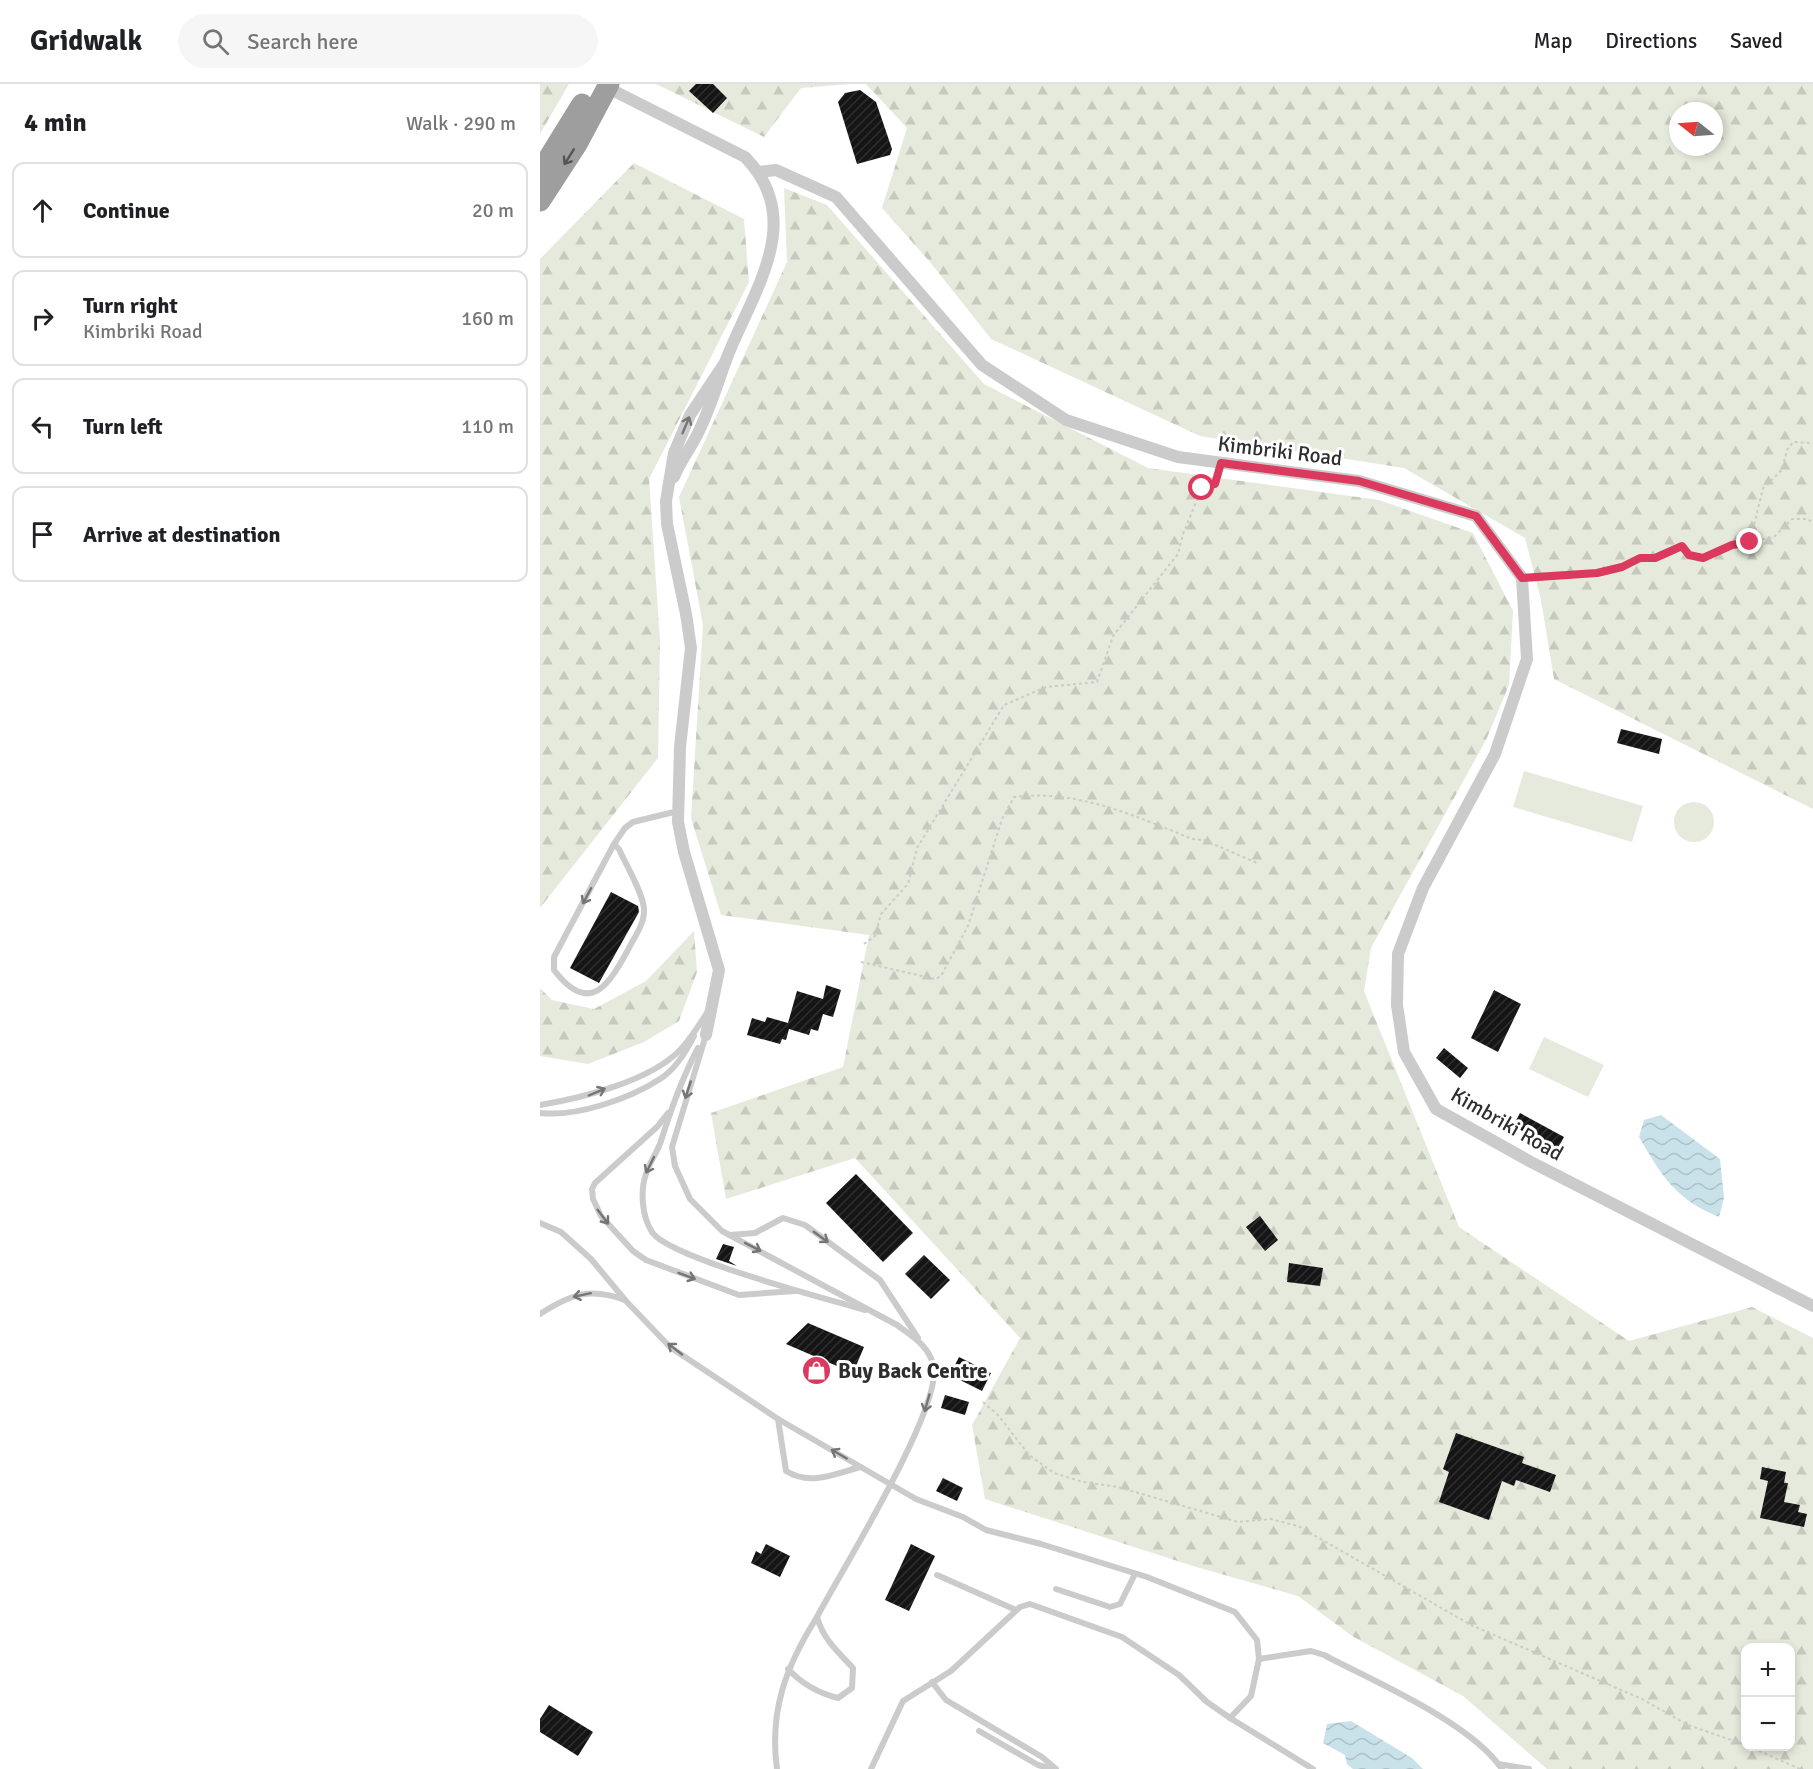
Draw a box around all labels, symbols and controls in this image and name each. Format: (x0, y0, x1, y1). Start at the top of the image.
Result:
search box (178, 14, 598, 68)
text: Gridwalk (30, 24, 142, 58)
icon: search (199, 25, 232, 58)
text: Search here (247, 28, 358, 55)
text: Map (1534, 28, 1572, 54)
text: Directions (1605, 28, 1697, 54)
text: Saved (1730, 28, 1783, 54)
north arrow (1669, 102, 1723, 156)
text: 4 min (24, 107, 87, 139)
text: Walk · 290 m (406, 111, 516, 136)
one-way arrow (562, 148, 574, 165)
icon: ahead (26, 194, 59, 227)
text: Continue (83, 197, 170, 224)
text: 20 m (472, 198, 514, 223)
text: Turn right (83, 292, 178, 319)
icon: right (26, 302, 59, 335)
text: 160 m (461, 306, 514, 331)
text: Kimbriki Road (83, 319, 202, 344)
icon: left (26, 410, 59, 443)
text: Turn left (83, 413, 163, 440)
text: 110 m (461, 414, 514, 439)
one-way arrow (681, 416, 692, 434)
street label: Kimbriki Road (1216, 430, 1344, 472)
route start (1188, 474, 1214, 500)
icon: arrive (26, 518, 59, 551)
text: Arrive at destination (83, 521, 280, 548)
route end (1736, 528, 1762, 554)
one-way arrow (580, 886, 592, 904)
one-way arrow (682, 1080, 693, 1099)
street label: Kimbriki Road (1446, 1081, 1568, 1167)
one-way arrow (587, 1086, 606, 1097)
one-way arrow (644, 1156, 655, 1174)
one-way arrow (597, 1208, 609, 1224)
one-way arrow (813, 1231, 829, 1243)
one-way arrow (744, 1242, 762, 1253)
one-way arrow (677, 1271, 696, 1282)
one-way arrow (572, 1290, 592, 1301)
one-way arrow (667, 1343, 683, 1356)
shop icon: Buy Back Centre (801, 1355, 833, 1387)
place label: Buy Back Centre (838, 1358, 988, 1384)
one-way arrow (921, 1393, 932, 1412)
one-way arrow (831, 1448, 848, 1460)
map controls (1741, 1643, 1795, 1751)
button: + (1741, 1643, 1795, 1697)
button: − (1741, 1697, 1795, 1751)

